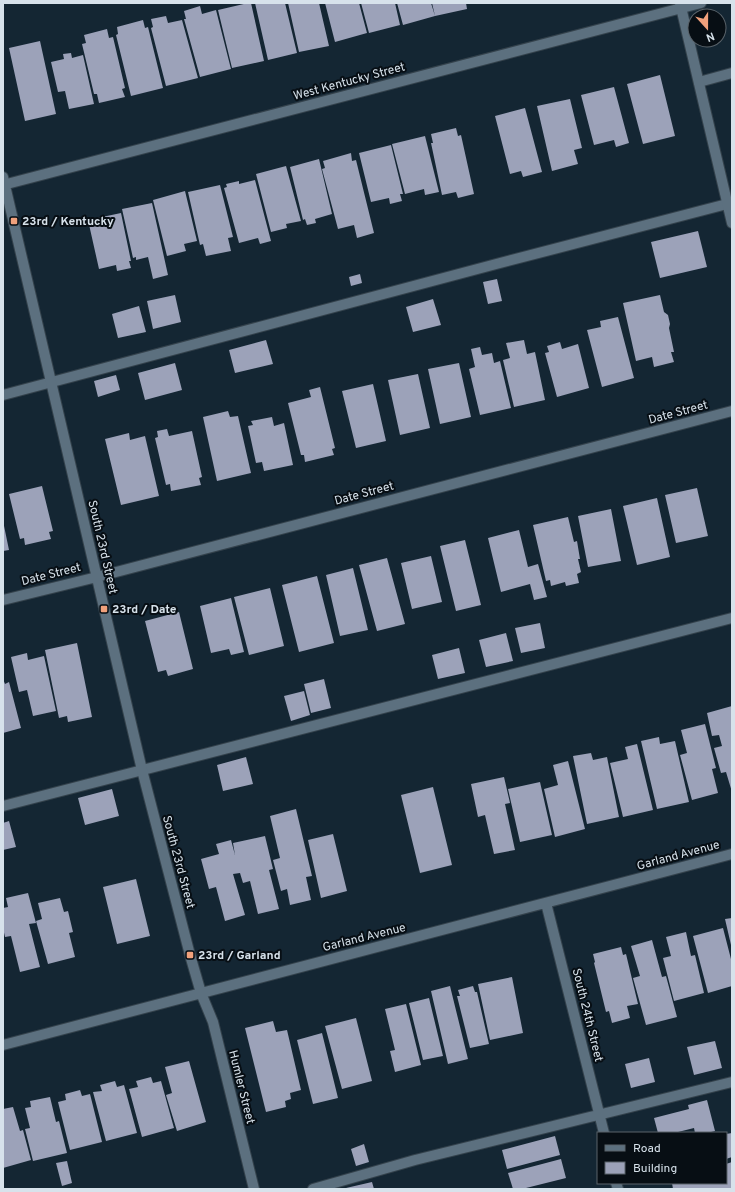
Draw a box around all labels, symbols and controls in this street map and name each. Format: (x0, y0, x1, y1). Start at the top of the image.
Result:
north arrow (687, 8, 727, 48)
text: N (704, 28, 716, 44)
street label: West Kentucky Street (292, 59, 407, 105)
place label: 23rd / Kentucky (22, 214, 114, 230)
marker: 23rd / Kentucky (9, 216, 19, 226)
street label: Date Street (647, 397, 710, 429)
street label: Date Street (333, 478, 396, 510)
street label: South 23rd Street (83, 499, 121, 596)
street label: Date Street (20, 560, 83, 590)
place label: 23rd / Date (112, 602, 177, 618)
marker: 23rd / Date (99, 604, 109, 614)
street label: South 23rd Street (158, 814, 198, 911)
street label: Garland Avenue (635, 837, 721, 875)
street label: Garland Avenue (321, 920, 407, 956)
place label: 23rd / Garland (198, 948, 281, 964)
marker: 23rd / Garland (185, 950, 195, 960)
street label: South 24th Street (568, 967, 606, 1064)
street label: Humler Street (224, 1049, 258, 1126)
legend (597, 1132, 727, 1184)
text: Road (633, 1141, 661, 1157)
text: Building (633, 1161, 677, 1177)

